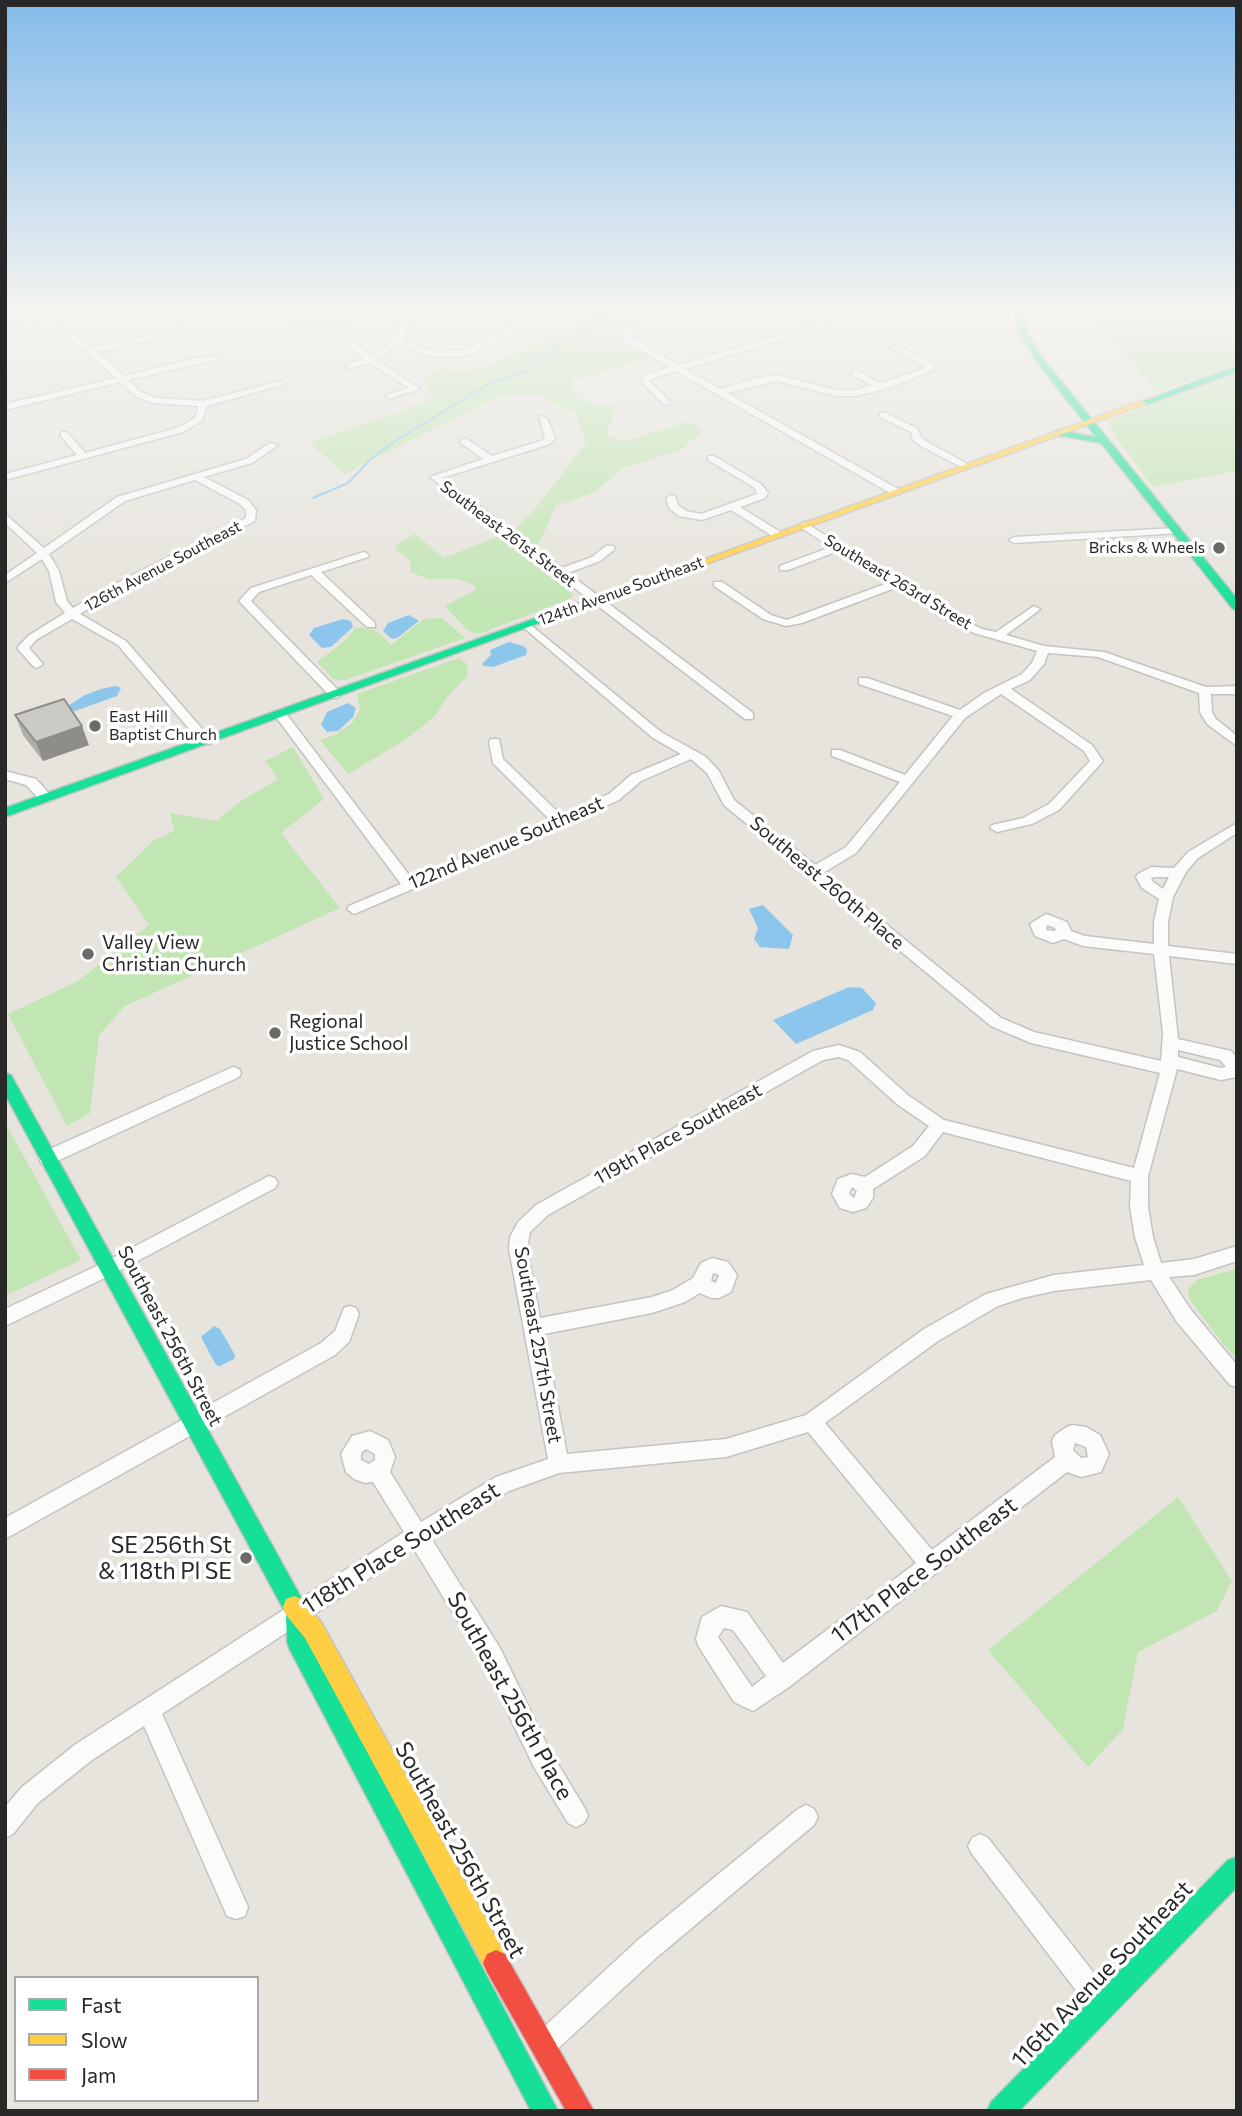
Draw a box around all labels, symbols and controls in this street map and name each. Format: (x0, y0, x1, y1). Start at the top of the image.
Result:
street label: Southeast 261st Street (436, 477, 580, 591)
street label: 126th Avenue Southeast (81, 516, 245, 616)
street label: Southeast 263rd Street (821, 530, 975, 634)
place label: Bricks & Wheels (1089, 538, 1205, 558)
marker: Bricks & Wheels (1211, 540, 1227, 556)
street label: 124th Avenue Southeast (536, 552, 706, 630)
place label: East Hill Baptist Church (109, 707, 217, 745)
marker: East Hill Baptist Church (87, 718, 103, 734)
street label: 122nd Avenue Southeast (405, 792, 607, 894)
street label: Southeast 260th Place (745, 812, 909, 954)
place label: Valley View Christian Church (102, 932, 246, 976)
marker: Valley View Christian Church (80, 946, 96, 962)
place label: Regional Justice School (289, 1011, 408, 1055)
marker: Regional Justice School (267, 1025, 283, 1041)
street label: 119th Place Southeast (590, 1078, 766, 1190)
street label: Southeast 256th Street (113, 1242, 227, 1430)
street label: Southeast 257th Street (509, 1245, 567, 1445)
street label: 118th Place Southeast (297, 1476, 505, 1620)
street label: 117th Place Southeast (826, 1491, 1022, 1649)
place label: SE 256th St & 118th Pl SE (98, 1531, 232, 1585)
marker: SE 256th St & 118th Pl SE (238, 1550, 254, 1566)
street label: Southeast 256th Place (441, 1587, 579, 1805)
street label: Southeast 256th Street (389, 1737, 531, 1963)
street label: 116th Avenue Southeast (1006, 1875, 1198, 2073)
legend (14, 1976, 259, 2102)
text: Fast (81, 1992, 122, 2017)
text: Slow (81, 2027, 128, 2052)
text: Jam (81, 2062, 116, 2087)

